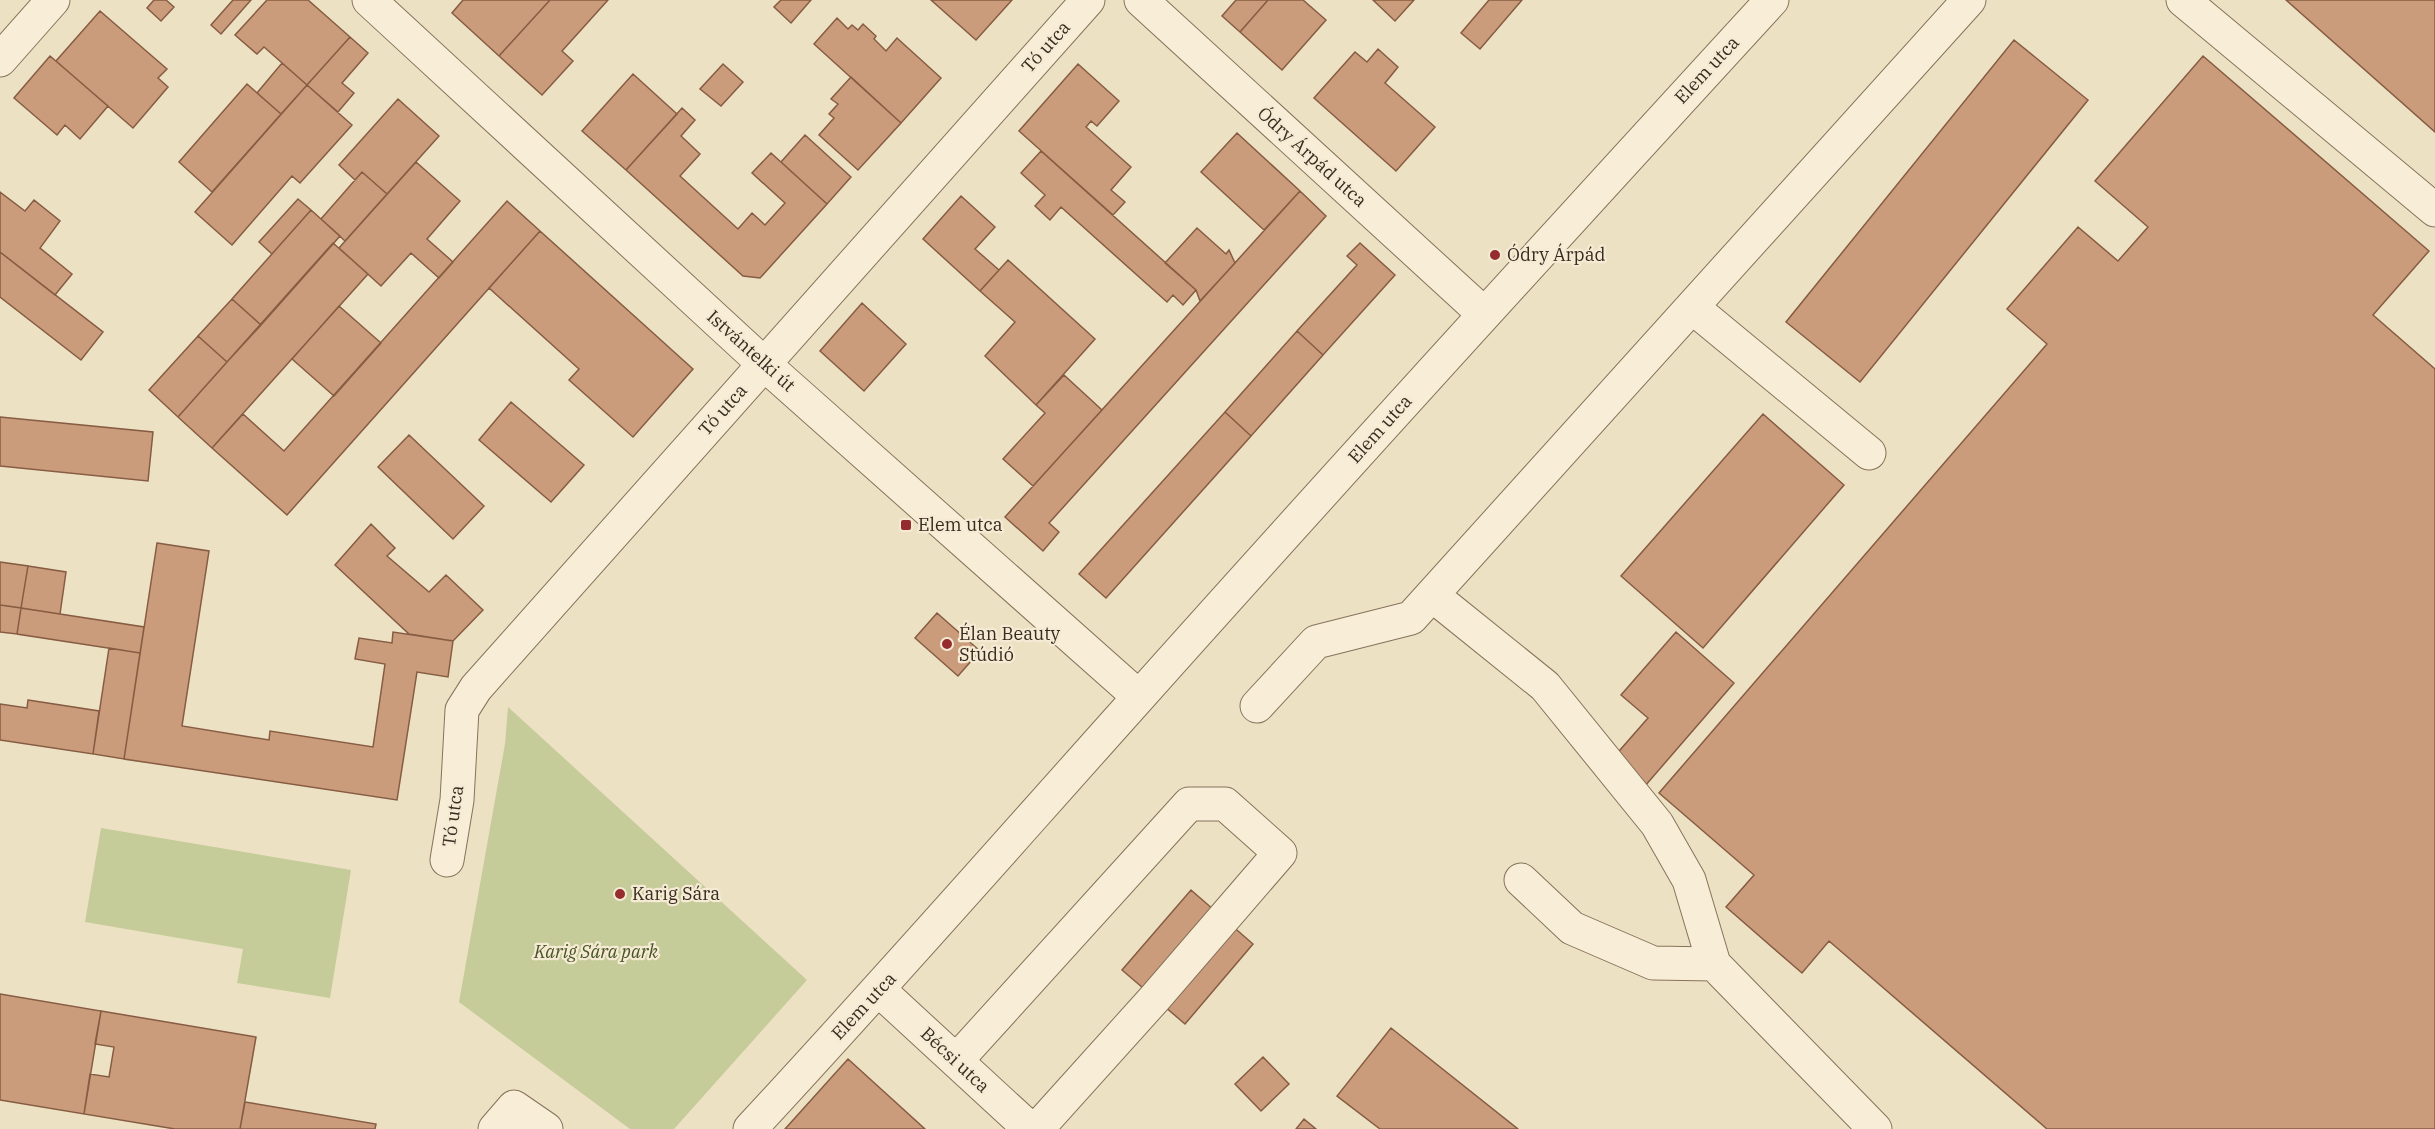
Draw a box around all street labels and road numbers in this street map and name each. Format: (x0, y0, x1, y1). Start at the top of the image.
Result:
street label: Tó utca (1016, 16, 1075, 77)
street label: Elem utca (1669, 31, 1744, 108)
street label: Ódry Árpád utca (1253, 102, 1372, 212)
street label: Istvántelki út (702, 305, 800, 396)
street label: Tó utca (693, 379, 752, 440)
street label: Elem utca (1343, 389, 1417, 468)
street label: Tó utca (437, 784, 468, 848)
street label: Elem utca (826, 967, 901, 1044)
street label: Bécsi utca (916, 1022, 995, 1098)

